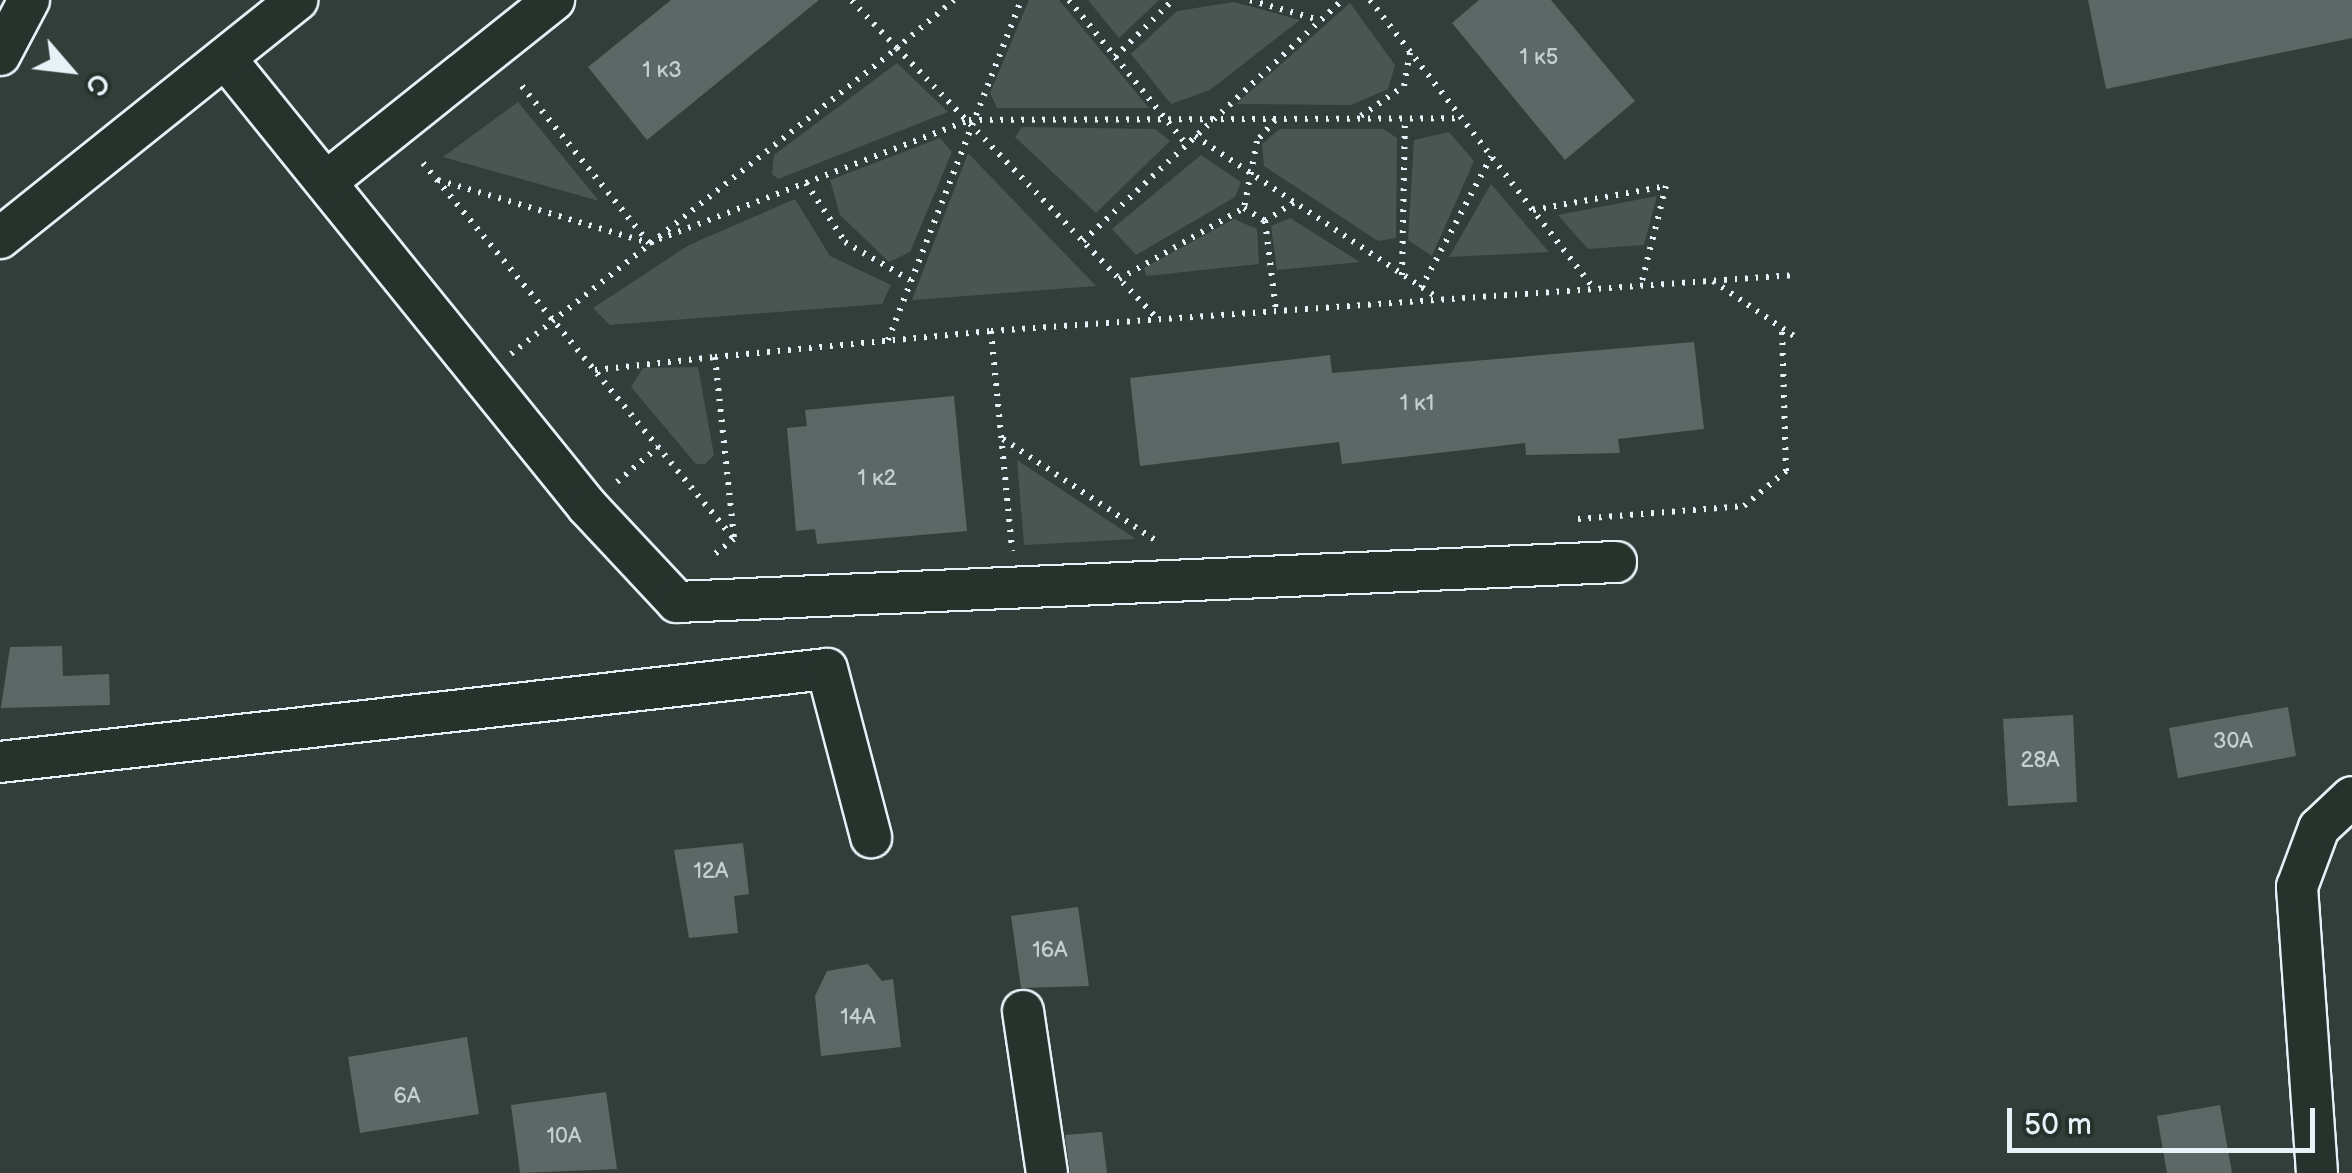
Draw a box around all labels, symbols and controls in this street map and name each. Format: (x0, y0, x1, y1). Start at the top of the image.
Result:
north arrow (20, 20, 120, 120)
house number: 1 к5 (1520, 45, 1558, 71)
house number: 1 к3 (642, 58, 682, 84)
text: С (78, 68, 116, 101)
house number: 1 к1 (1400, 391, 1434, 417)
house number: 1 к2 (857, 466, 897, 492)
house number: 30А (2213, 729, 2253, 755)
house number: 28А (2020, 748, 2060, 774)
house number: 12А (694, 859, 728, 885)
house number: 16А (1032, 938, 1068, 964)
house number: 14А (840, 1005, 876, 1031)
house number: 6А (394, 1084, 420, 1110)
scale bar (2012, 1088, 2320, 1150)
text: 50 m (2024, 1107, 2092, 1143)
house number: 10А (547, 1124, 581, 1150)

